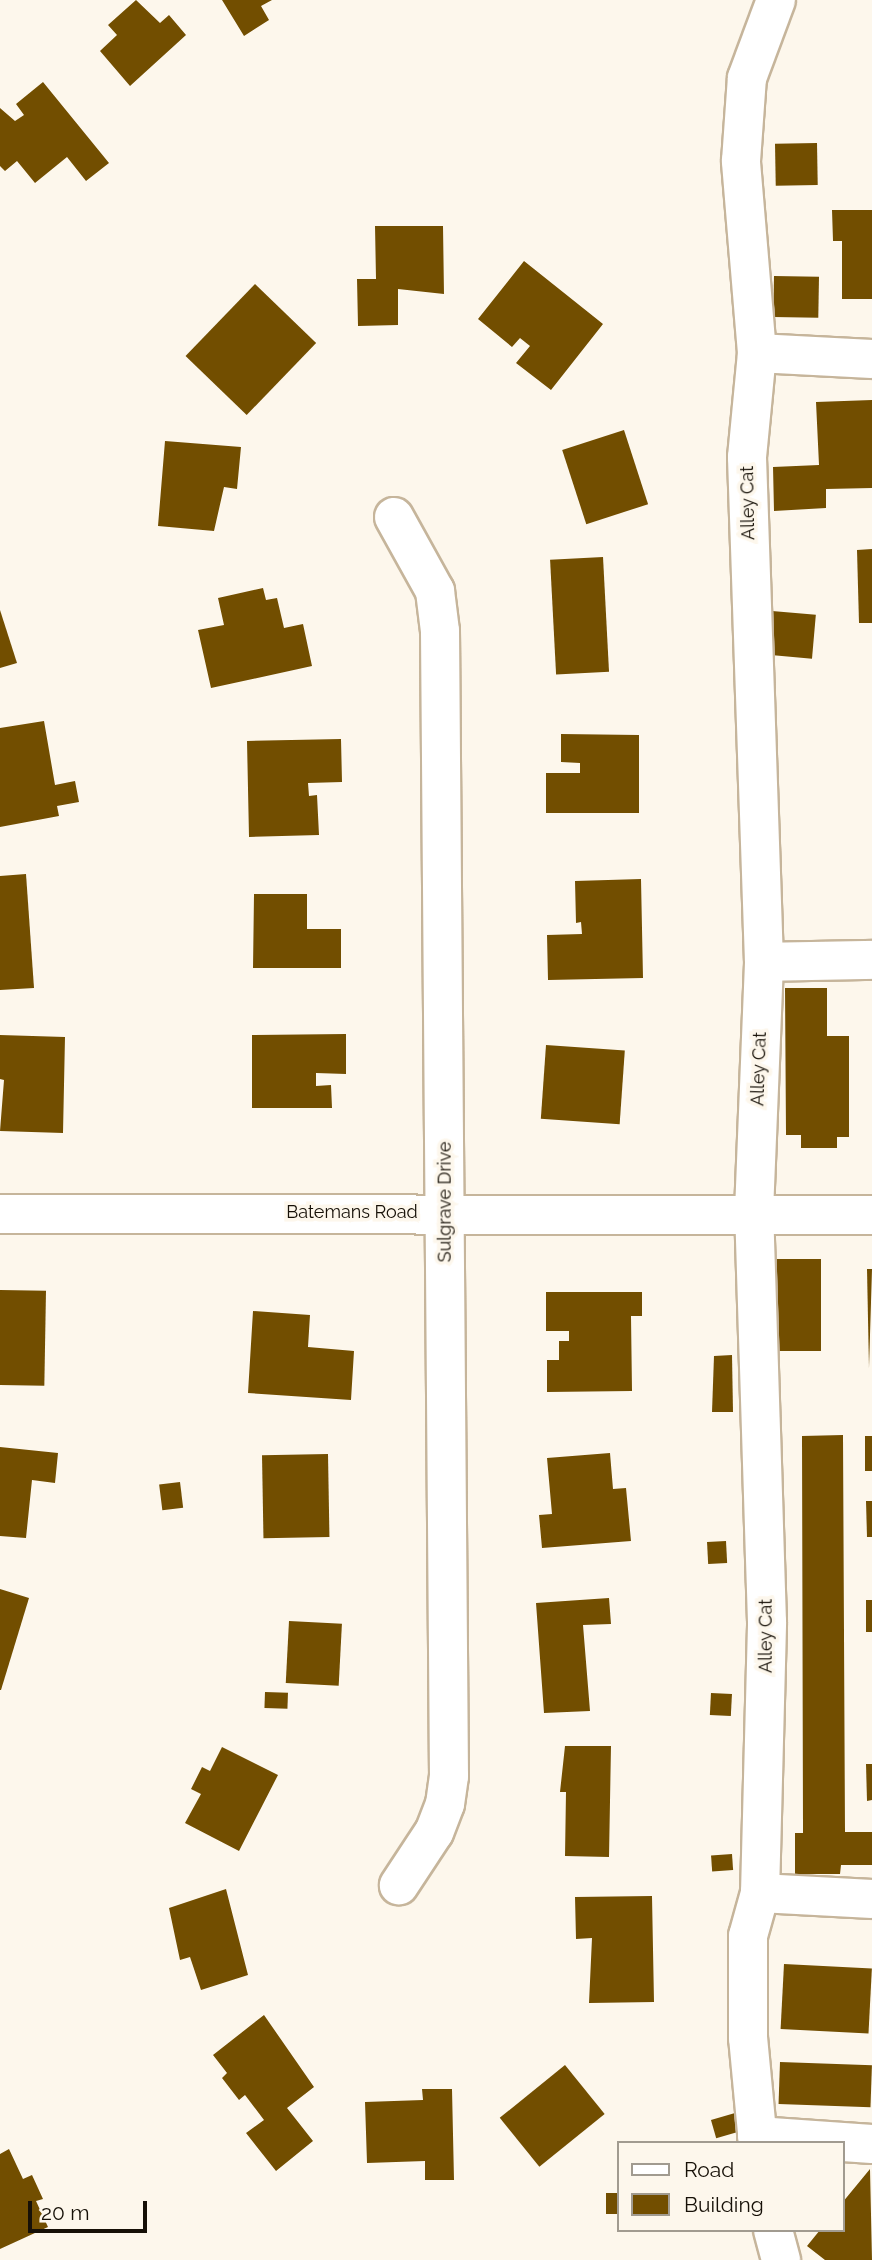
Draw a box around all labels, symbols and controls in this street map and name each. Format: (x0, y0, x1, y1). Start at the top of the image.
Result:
street label: Alley Cat (737, 465, 759, 541)
street label: Alley Cat (747, 1031, 771, 1107)
street label: Sulgrave Drive (434, 1142, 456, 1262)
street label: Batemans Road (286, 1201, 418, 1223)
street label: Alley Cat (755, 1599, 777, 1673)
legend (616, 2141, 844, 2232)
text: Road (684, 2157, 734, 2182)
scale bar (32, 2186, 150, 2230)
text: Building (684, 2192, 764, 2217)
text: 20 m (41, 2200, 89, 2225)

